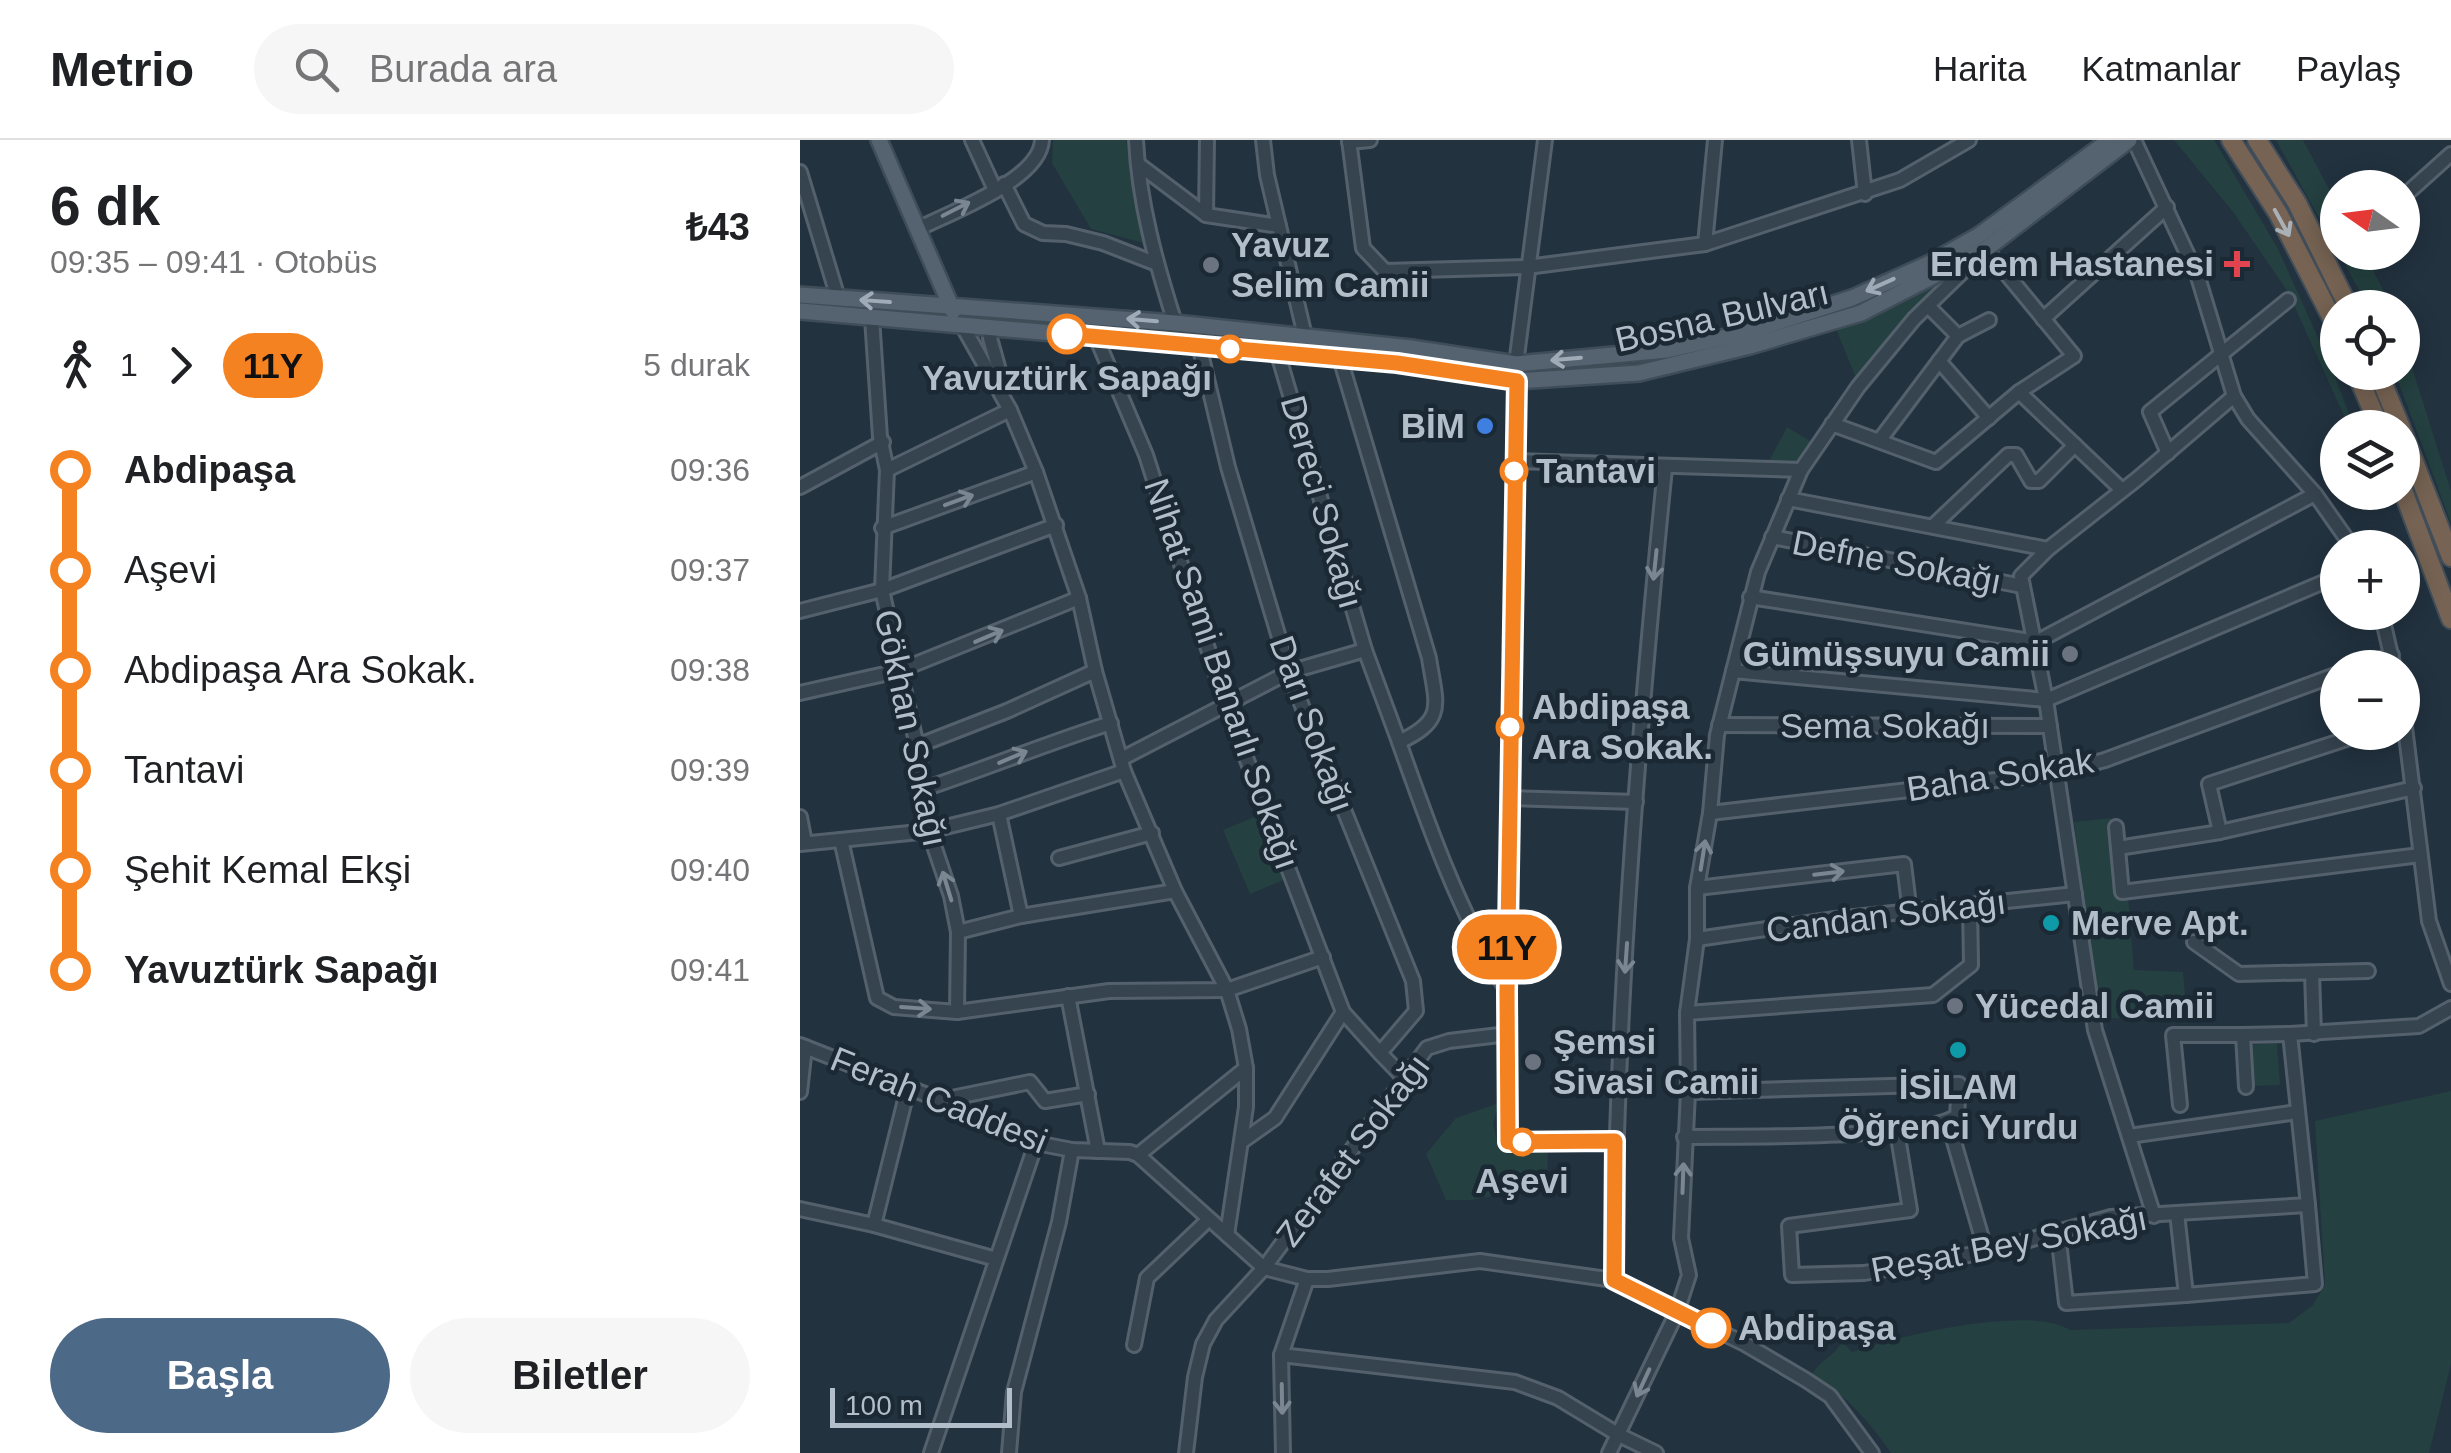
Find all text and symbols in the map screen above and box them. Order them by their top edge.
search box [254,24,954,114]
icon: search [289,42,344,97]
text: Metrio [50,43,194,96]
text: Burada ara [369,48,557,90]
text: Harita [1933,49,2026,88]
text: Katmanlar [2081,49,2241,88]
text: Paylaş [2296,49,2401,88]
north arrow [2320,170,2420,270]
map controls [2320,170,2420,750]
text: 6 dk [50,175,160,237]
one-way arrow [941,199,971,218]
text: ₺43 [686,206,750,248]
one-way arrow [2273,208,2293,237]
place label: Yavuz Selim Camii [1231,225,1429,304]
text: 09:35 – 09:41 · Otobüs [50,244,377,280]
place label: Erdem Hastanesi [1930,244,2214,283]
marker: Erdem Hastanesi [2224,251,2250,277]
marker: Yavuz Selim Camii [1200,254,1222,276]
street label: Bosna Bulvarı [1611,272,1832,359]
one-way arrow [1865,277,1896,295]
button: locate [2320,290,2420,390]
one-way arrow [859,292,891,311]
one-way arrow [1126,311,1158,330]
marker: Yavuztürk Sapağı [1048,315,1086,353]
unlabelled marker [1217,336,1243,362]
icon: walk [50,338,105,393]
icon: forward [153,338,208,393]
text: 11Y [243,346,303,385]
text: 1 [120,347,138,383]
text: 5 durak [643,347,750,383]
one-way arrow [1550,350,1582,369]
place label: Yavuztürk Sapağı [922,358,1212,397]
street label: Dereci Sokağı [1273,391,1372,613]
place label: BİM [1401,406,1465,445]
button: layers [2320,410,2420,510]
marker: BİM [1474,415,1496,437]
text: Abdipaşa [124,449,295,491]
place label: Tantavi [1536,451,1656,490]
text: 09:36 [670,452,750,488]
marker: Tantavi [1501,458,1527,484]
street label: Nihat Sami Banarlı Sokağı [1137,473,1308,874]
one-way arrow [943,490,974,508]
street label: Defne Sokağı [1789,522,2005,601]
button: + [2320,530,2420,630]
one-way arrow [1645,548,1664,580]
text: Aşevi [124,549,217,591]
text: 09:37 [670,552,750,588]
street label: Gökhan Sokağı [867,606,956,850]
one-way arrow [973,625,1004,643]
street label: Darı Sokağı [1263,630,1362,817]
place label: Gümüşsuyu Camii [1743,634,2050,673]
marker: Gümüşsuyu Camii [2059,643,2081,665]
text: Abdipaşa Ara Sokak. [124,649,477,691]
button: − [2320,650,2420,750]
text: 09:38 [670,652,750,688]
place label: Abdipaşa Ara Sokak. [1532,687,1713,766]
street label: Sema Sokağı [1780,706,1990,745]
marker: Abdipaşa Ara Sokak. [1497,714,1523,740]
street label: Baha Sokak [1904,740,2097,809]
one-way arrow [997,746,1028,764]
text: Tantavi [124,749,244,791]
text: 09:39 [670,752,750,788]
one-way arrow [1694,839,1713,871]
text: Şehit Kemal Ekşi [124,849,411,891]
text: 09:40 [670,852,750,888]
one-way arrow [1812,863,1844,882]
one-way arrow [937,870,955,902]
street label: Candan Sokağı [1764,881,2008,950]
place label: Merve Apt. [2071,903,2249,942]
marker: Merve Apt. [2040,912,2062,934]
line badge: 11Y [1450,914,1564,980]
text: 11Y [1477,928,1537,967]
one-way arrow [1616,942,1635,974]
text: Yavuztürk Sapağı [124,949,439,991]
text: 09:41 [670,952,750,988]
place label: Yücedal Camii [1975,986,2214,1025]
marker: Yücedal Camii [1944,995,1966,1017]
one-way arrow [899,999,932,1018]
place label: Şemsi Sivasi Camii [1553,1022,1759,1101]
street label: Ferah Caddesi [825,1038,1053,1161]
marker: İSİLAM Öğrenci Yurdu [1947,1039,1969,1061]
street label: Zerafet Sokağı [1268,1046,1437,1253]
marker: Şemsi Sivasi Camii [1522,1051,1544,1073]
place label: İSİLAM Öğrenci Yurdu [1838,1067,2078,1146]
marker: Aşevi [1509,1129,1535,1155]
place label: Aşevi [1475,1161,1569,1200]
one-way arrow [1673,1163,1692,1195]
street label: Reşat Bey Sokağı [1868,1198,2150,1289]
place label: Abdipaşa [1738,1308,1896,1347]
marker: Abdipaşa [1692,1309,1730,1347]
button: Başla [50,1318,390,1433]
button: Biletler [410,1318,750,1433]
one-way arrow [1633,1367,1652,1397]
one-way arrow [1273,1382,1292,1414]
scale bar [830,1383,1012,1428]
text: 100 m [845,1390,923,1421]

